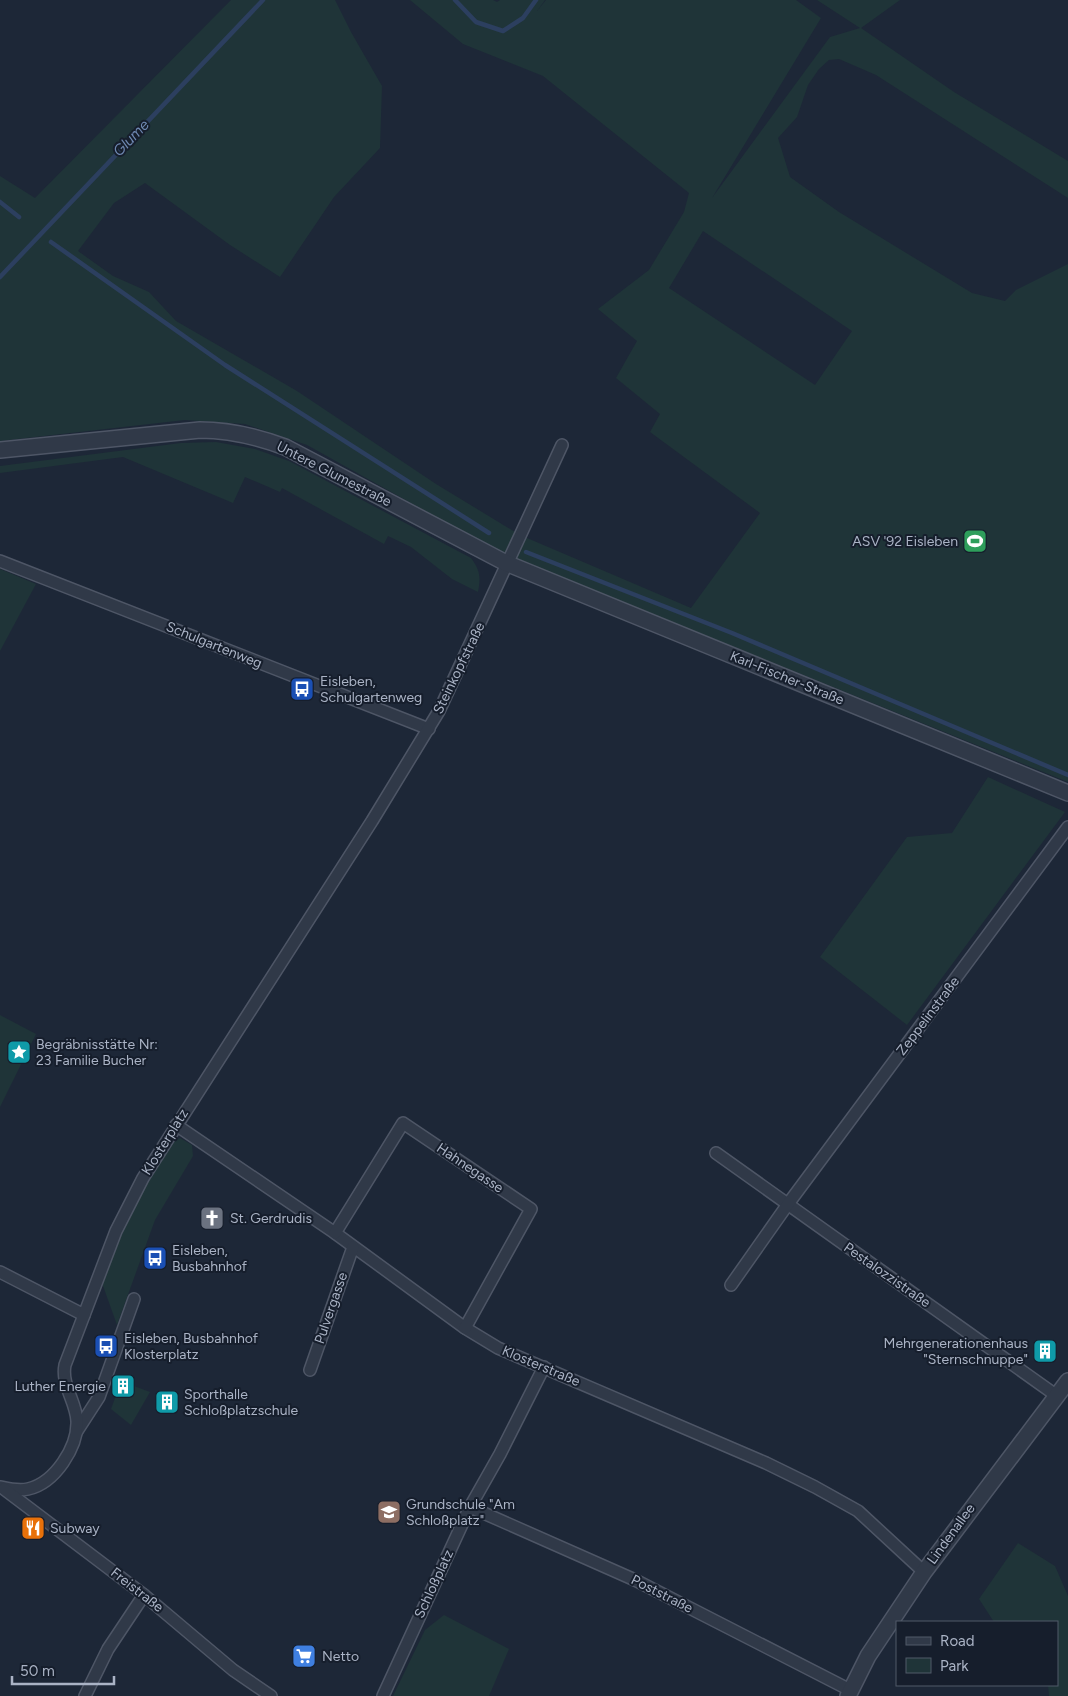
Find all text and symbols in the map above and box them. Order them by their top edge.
water label: Glume [109,116,153,160]
street label: Untere Glumestraße [274,438,395,511]
sports icon: ASV '92 Eisleben [962,528,988,554]
place label: ASV '92 Eisleben [852,533,958,550]
street label: Schulgartenweg [163,618,265,672]
street label: Steinkopfstraße [429,619,489,717]
street label: Karl-Fischer-Straße [727,647,847,709]
place label: Eisleben, Schulgartenweg [320,673,422,706]
bus stop icon: Eisleben, Schulgartenweg [289,676,315,702]
street label: Zeppelinstraße [893,973,963,1059]
place label: Begräbnisstätte Nr: 23 Familie Bucher [36,1036,158,1069]
place icon: Begräbnisstätte Nr: 23 Familie Bucher [6,1039,32,1065]
street label: Klosterplatz [138,1106,192,1178]
street label: Hahnegasse [433,1139,507,1197]
church icon: St. Gerdrudis [199,1205,225,1231]
place label: St. Gerdrudis [230,1210,312,1227]
street label: Pestalozzistraße [840,1239,934,1311]
place label: Eisleben, Busbahnhof [172,1242,248,1275]
bus stop icon: Eisleben, Busbahnhof [142,1245,168,1271]
street label: Pulvergasse [311,1270,351,1346]
place label: Eisleben, Busbahnhof Klosterplatz [124,1330,259,1363]
bus stop icon: Eisleben, Busbahnhof Klosterplatz [93,1333,119,1359]
place label: Mehrgenerationenhaus "Sternschnuppe" [884,1335,1028,1368]
building icon: Mehrgenerationenhaus "Sternschnuppe" [1032,1338,1058,1364]
street label: Klosterstraße [499,1342,583,1390]
building icon: Luther Energie [110,1373,136,1399]
place label: Luther Energie [14,1378,106,1395]
place label: Sporthalle Schloßplatzschule [184,1386,299,1419]
building icon: Sporthalle Schloßplatzschule [154,1389,180,1415]
place label: Grundschule "Am Schloßplatz" [406,1496,515,1529]
school or university icon: Grundschule "Am Schloßplatz" [376,1499,402,1525]
street label: Lindenallee [923,1500,979,1568]
restaurant icon: Subway [20,1515,46,1541]
place label: Subway [50,1520,100,1537]
street label: Schloßplatz [411,1547,457,1621]
street label: Freistraße [107,1564,167,1616]
street label: Poststraße [628,1571,696,1617]
legend [896,1621,1058,1686]
text: Road [940,1632,975,1650]
supermarket icon: Netto [291,1643,317,1669]
place label: Netto [322,1648,359,1665]
scale bar [12,1654,115,1686]
text: Park [940,1657,969,1675]
text: 50 m [20,1662,55,1680]

